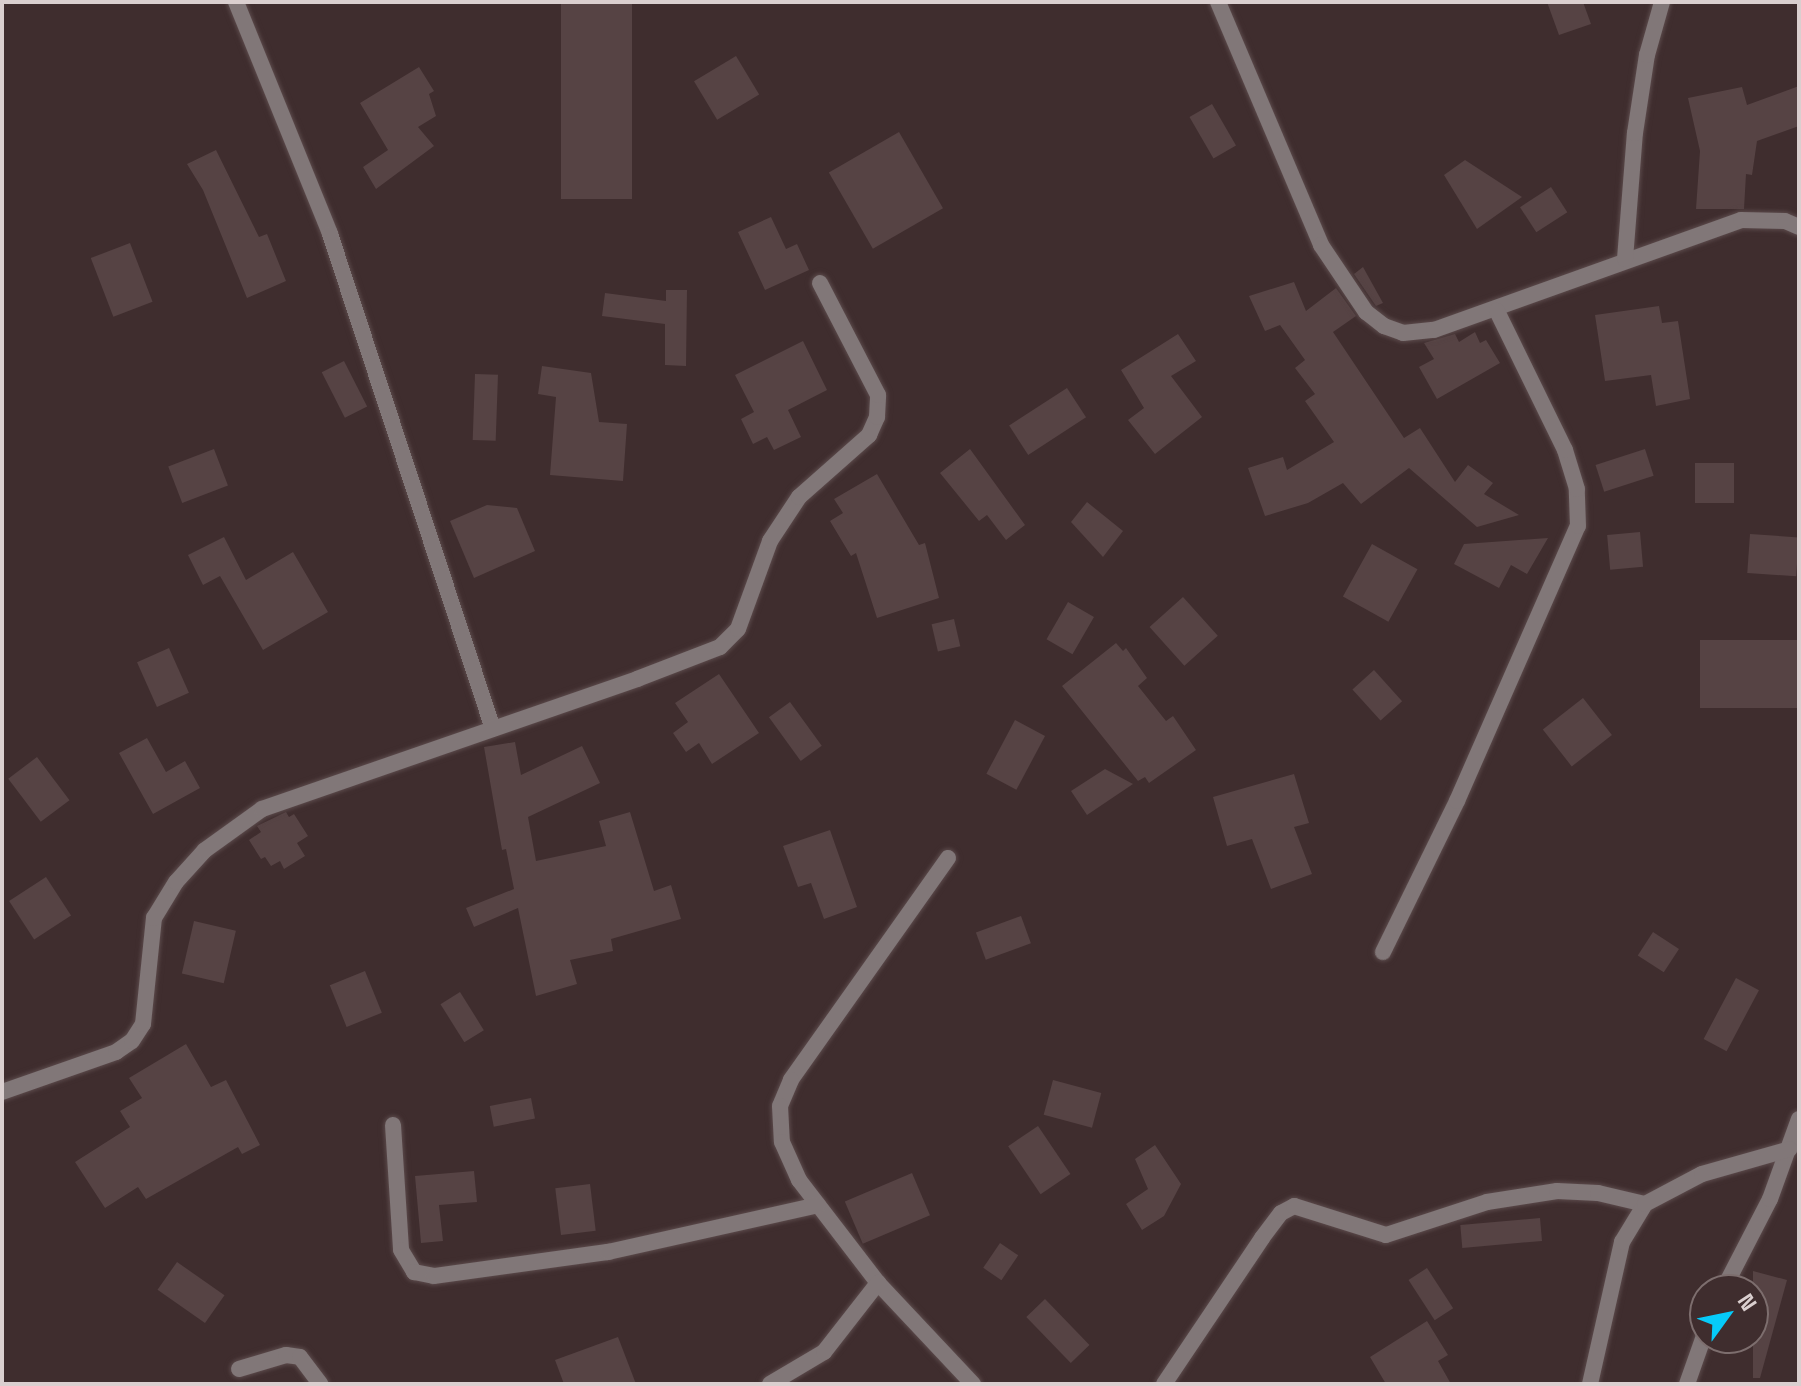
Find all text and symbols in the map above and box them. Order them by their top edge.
north arrow [1689,1274,1769,1354]
text: N [1732,1288,1763,1316]

